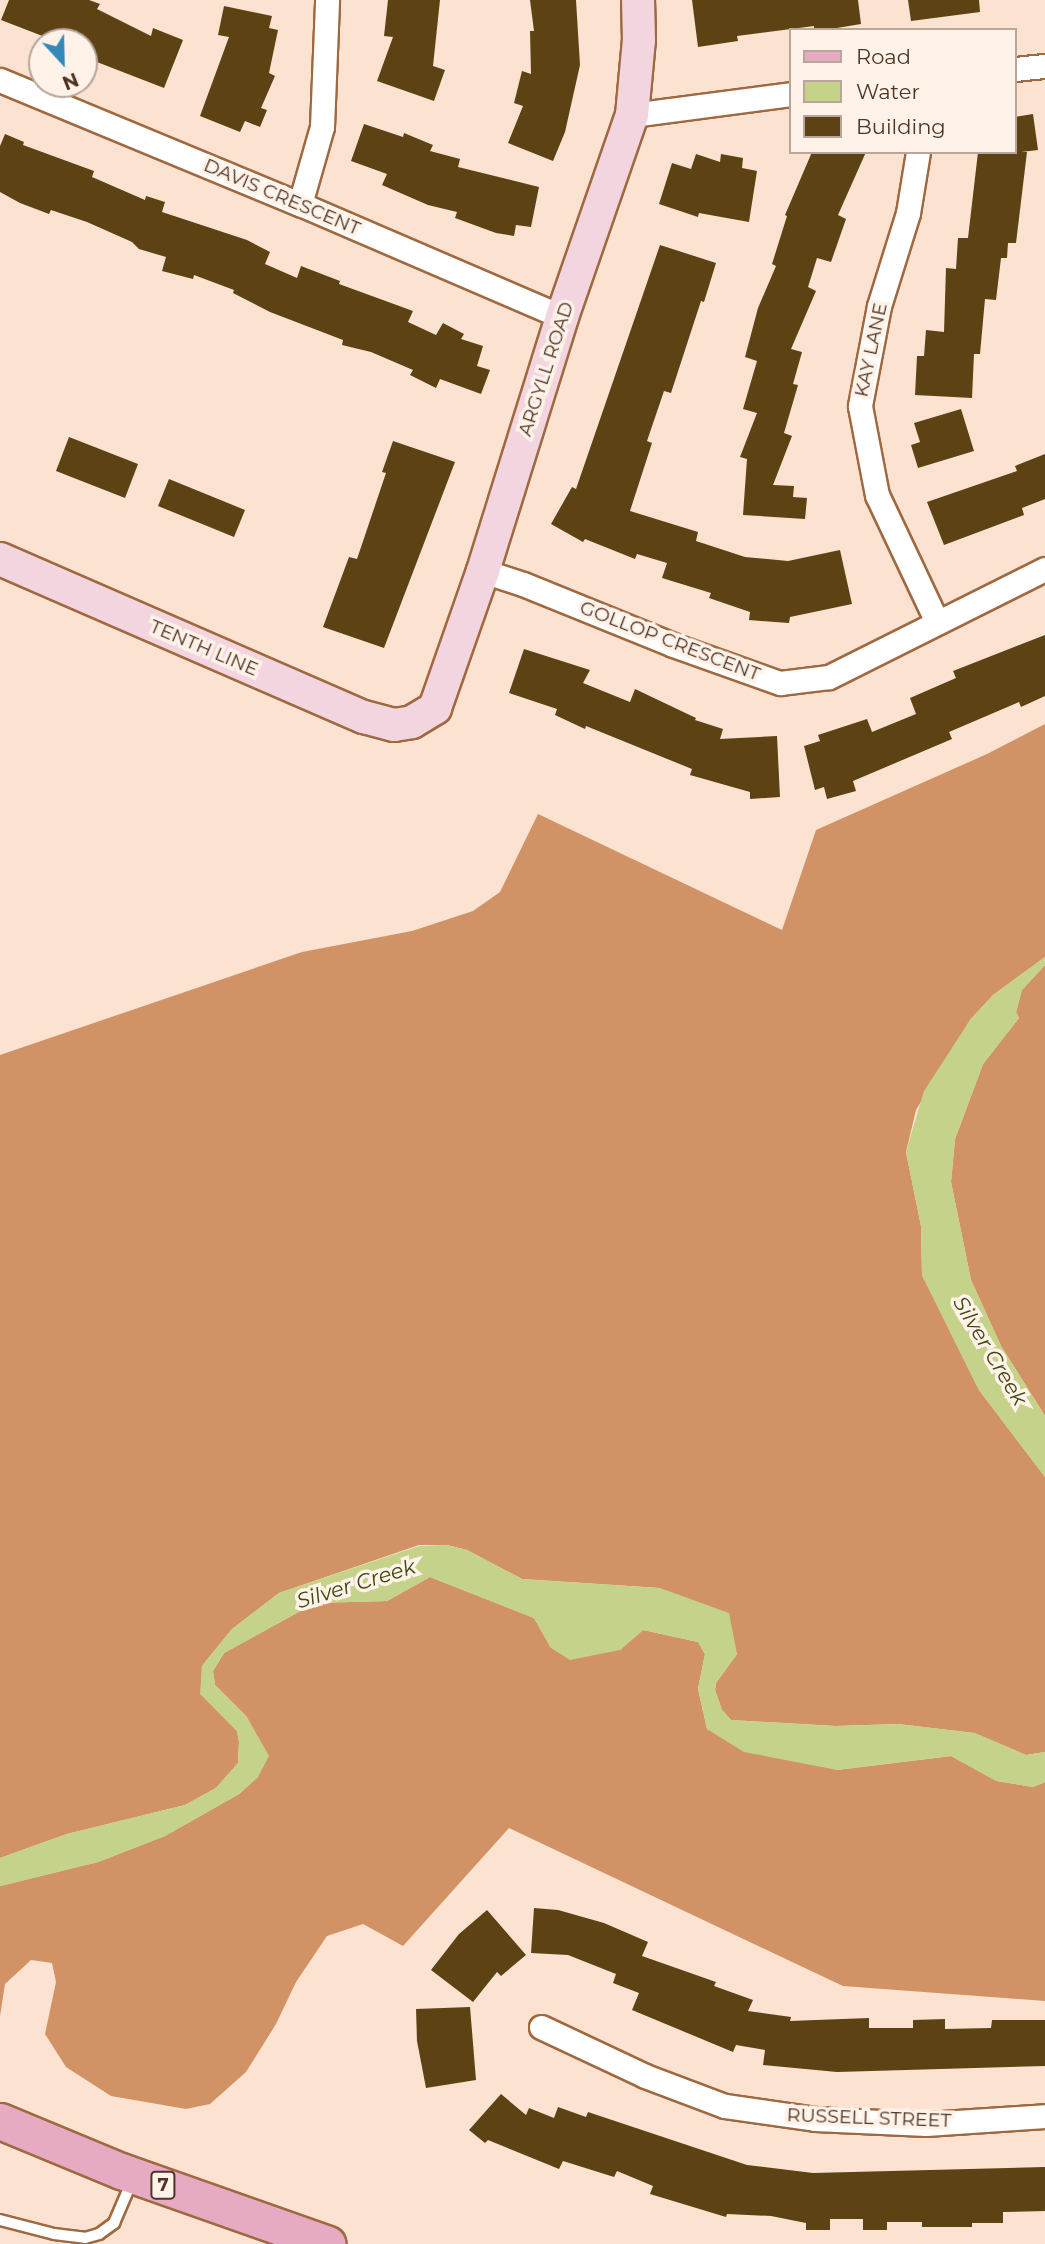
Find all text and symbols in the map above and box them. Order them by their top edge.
north arrow [28,28,98,98]
legend [790,28,1017,154]
text: Road [856,44,911,69]
text: N [59,68,82,95]
text: Water [856,79,920,104]
text: Building [856,114,946,139]
street label: DAVIS CRESCENT [200,154,364,240]
street label: ARGYLL ROAD [514,299,578,439]
street label: KAY LANE [850,301,892,399]
street label: GOLLOP CRESCENT [577,596,763,686]
street label: TENTH LINE [146,615,262,681]
water label: Silver Creek [948,1292,1032,1410]
water label: Silver Creek [294,1554,418,1614]
street label: RUSSELL STREET [786,2104,952,2132]
road number: 7 [149,2171,177,2200]

